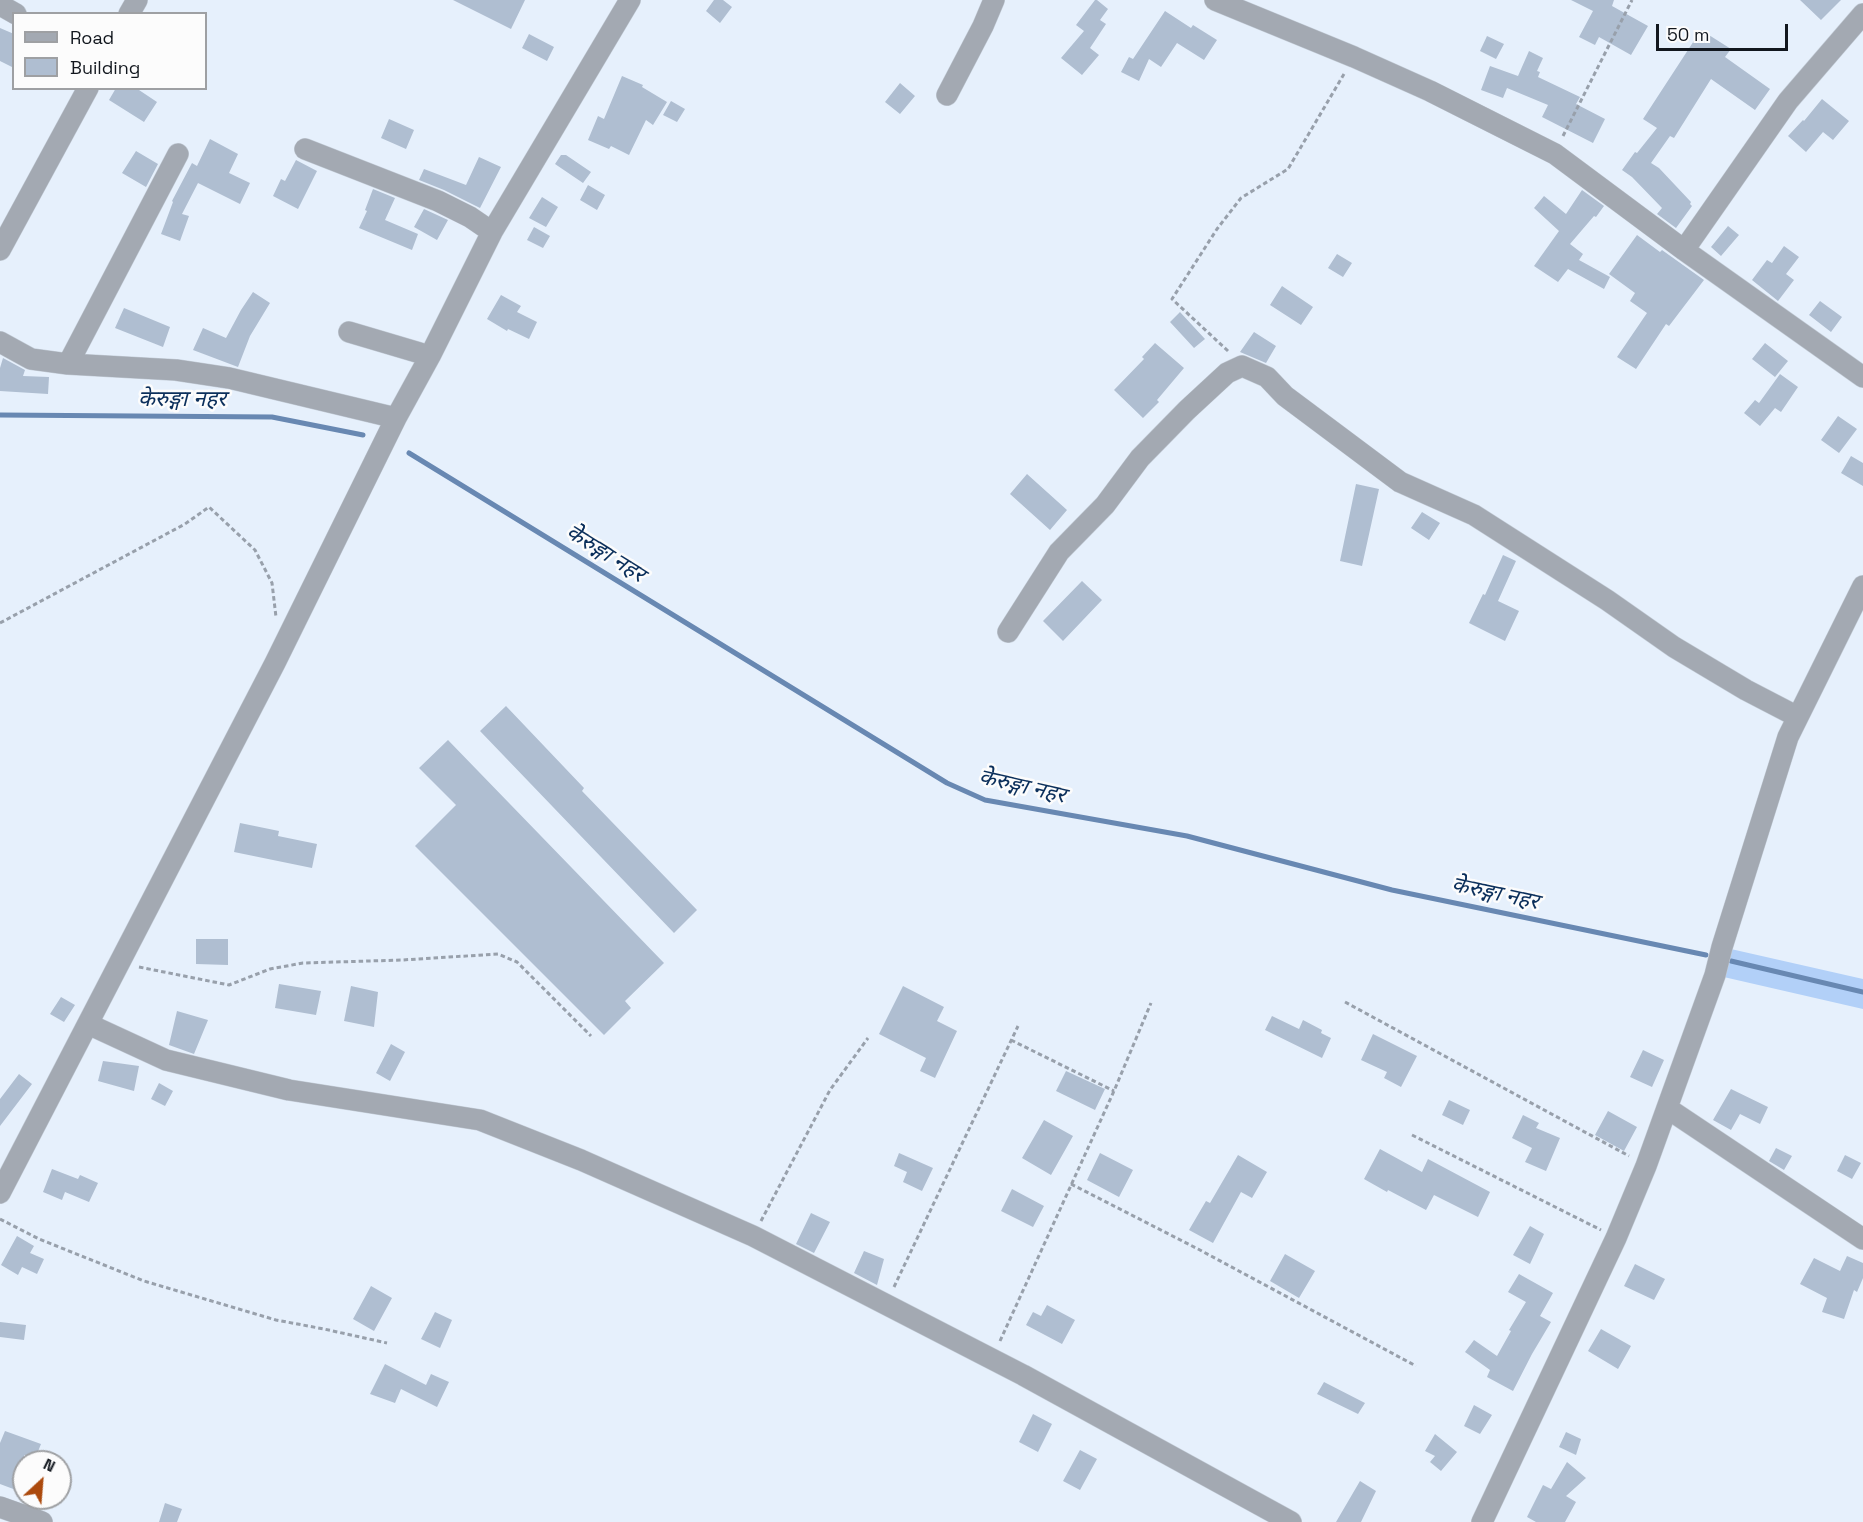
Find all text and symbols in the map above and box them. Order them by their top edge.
legend [12,12,207,90]
scale bar [1659,12,1791,50]
text: 50 m [1667,23,1709,46]
text: Road [70,26,114,49]
text: Building [70,56,140,79]
water label: केरुङ्गा नहर [138,387,226,413]
water label: केेरुङ्गा नहर [561,519,649,589]
water label: केेरुङ्गा नहर [976,764,1068,810]
water label: केेरुङ्गा नहर [1449,872,1541,916]
north arrow [12,1450,72,1510]
text: N [40,1453,59,1477]

